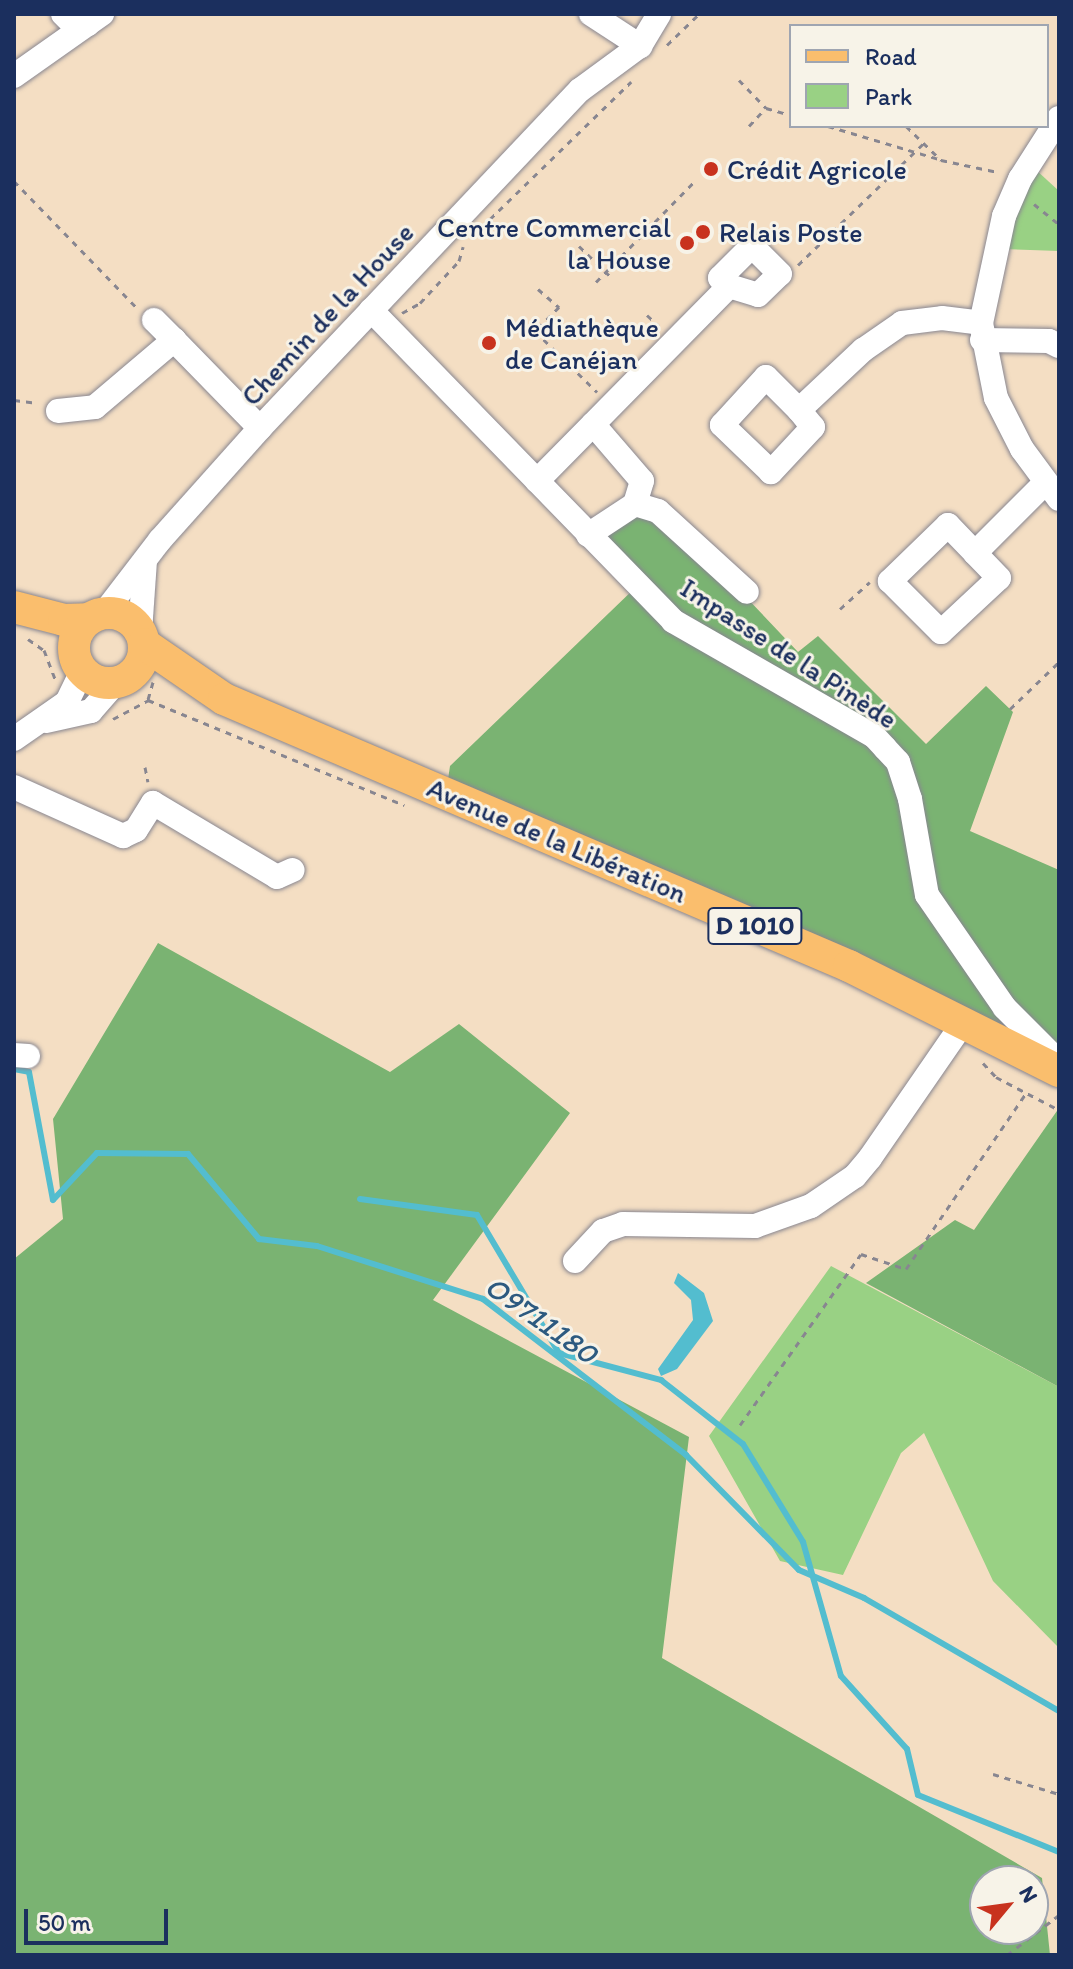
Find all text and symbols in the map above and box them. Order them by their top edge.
legend [789,24,1049,128]
text: Road [865,42,917,71]
text: Park [865,82,912,111]
place label: Crédit Agricole [727,152,907,186]
marker: Crédit Agricole [702,160,720,178]
place label: Centre Commercial la House [437,210,671,276]
place label: Relais Poste [719,215,862,249]
street label: Chemin de la House [234,216,420,412]
marker: Relais Poste [694,223,712,241]
marker: Centre Commercial la House [678,234,696,252]
place label: Médiathèque de Canéjan [505,310,659,376]
marker: Médiathèque de Canéjan [480,334,498,352]
street label: Impasse de la Pinède [674,570,904,736]
street label: Avenue de la Libération [422,770,692,910]
road number: D 1010 [707,904,803,948]
water label: O9711180 [478,1268,604,1372]
north arrow [969,1865,1049,1945]
text: N [1013,1881,1044,1907]
scale bar [28,1893,172,1943]
text: 50 m [38,1908,91,1937]

